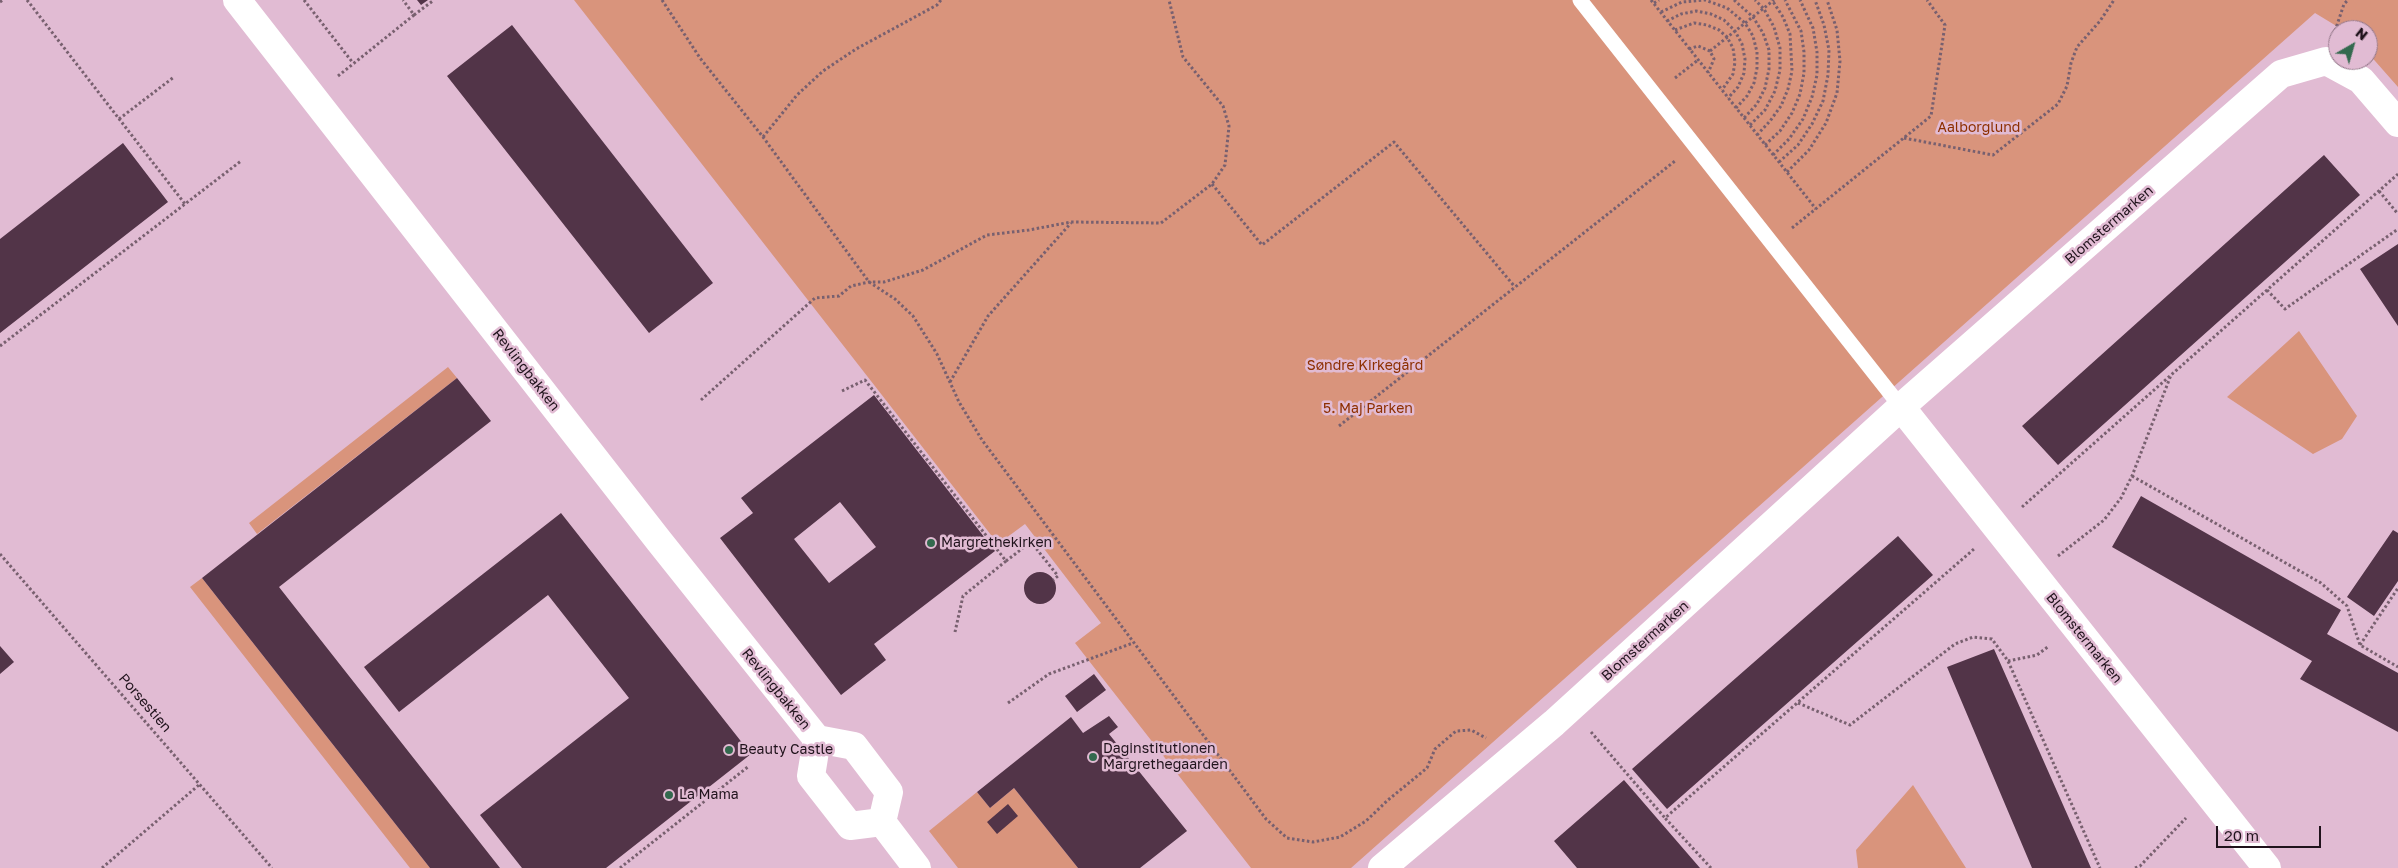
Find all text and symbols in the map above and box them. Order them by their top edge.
north arrow [2328,20,2378,70]
text: N [2352,24,2371,44]
park label: Aalborglund [1938,120,2020,136]
street label: Blomstermarken [2062,182,2156,268]
street label: Revlingbakken [489,326,563,414]
park label: Søndre Kirkegård [1307,358,1423,374]
park label: 5. Maj Parken [1323,401,1413,417]
place label: Margrethekirken [941,535,1052,551]
marker: Margrethekirken [925,537,937,549]
street label: Blomstermarken [2042,589,2126,687]
street label: Blomstermarken [1598,598,1692,684]
street label: Revlingbakken [738,645,814,733]
street label: Porsestien [115,670,175,736]
place label: Daginstitutionen Margrethegaarden [1103,741,1228,774]
place label: Beauty Castle [739,742,833,758]
marker: Beauty Castle [723,744,735,756]
marker: Daginstitutionen Margrethegaarden [1087,751,1099,763]
place label: La Mama [679,787,739,803]
marker: La Mama [663,789,675,801]
scale bar [2218,816,2323,848]
text: 20 m [2224,826,2259,844]

